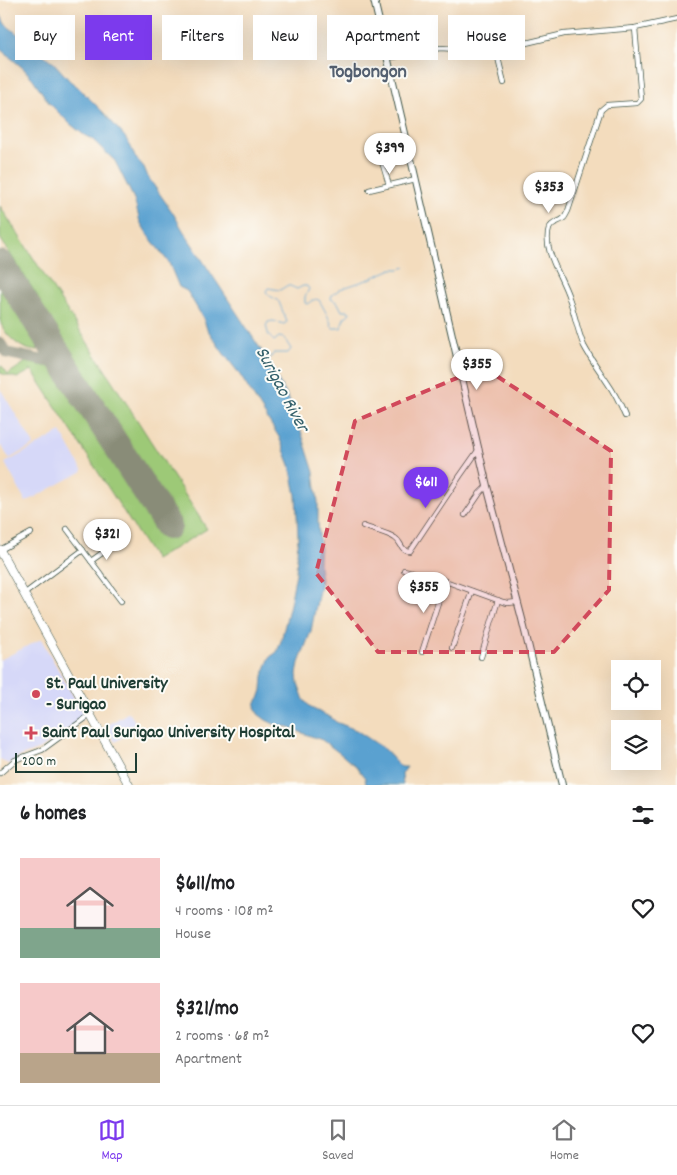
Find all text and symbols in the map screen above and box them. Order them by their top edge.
chip: Buy [15,15,75,60]
chip: Rent [85,15,152,60]
chip: Filters [162,15,243,60]
chip: New [253,15,317,60]
chip: Apartment [327,15,438,60]
chip: House [448,15,525,60]
district label: Togbongon [329,59,407,87]
pin: $399 [360,132,420,175]
text: $399 [375,137,405,160]
pin: $353 [519,172,579,214]
text: $353 [534,176,564,199]
water label: Surigao River [247,343,316,439]
pin: $355 [447,348,507,391]
text: $355 [462,353,492,376]
pin: $611 [396,466,456,509]
text: $611 [415,471,437,494]
pin: $321 [77,518,137,561]
text: $321 [94,523,120,546]
pin: $355 [394,572,454,614]
text: $355 [409,576,439,599]
map controls [611,660,661,770]
button: locate [611,660,661,710]
place label: St. Paul University - Surigao [46,672,168,718]
marker: St. Paul University - Surigao [30,688,42,700]
button: layers [611,720,661,770]
place label: Saint Paul Surigao University Hospital [42,721,295,746]
marker: Saint Paul Surigao University Hospital [24,726,38,740]
scale bar [15,750,138,773]
text: 200 m [22,752,56,772]
text: 6 homes [20,800,87,830]
icon: filters [629,801,657,829]
text: $611/mo [175,870,235,900]
icon: home [60,878,120,938]
icon: heart [629,894,657,922]
text: 4 rooms · 108 m² [175,900,273,923]
text: House [175,923,211,946]
text: $321/mo [175,995,239,1025]
icon: home [60,1003,120,1063]
icon: heart [629,1019,657,1047]
text: 2 rooms · 68 m² [175,1025,269,1048]
text: Apartment [175,1048,242,1071]
tab: Map [98,1116,126,1166]
tab: Saved [322,1116,354,1166]
tab: Home [550,1116,579,1166]

